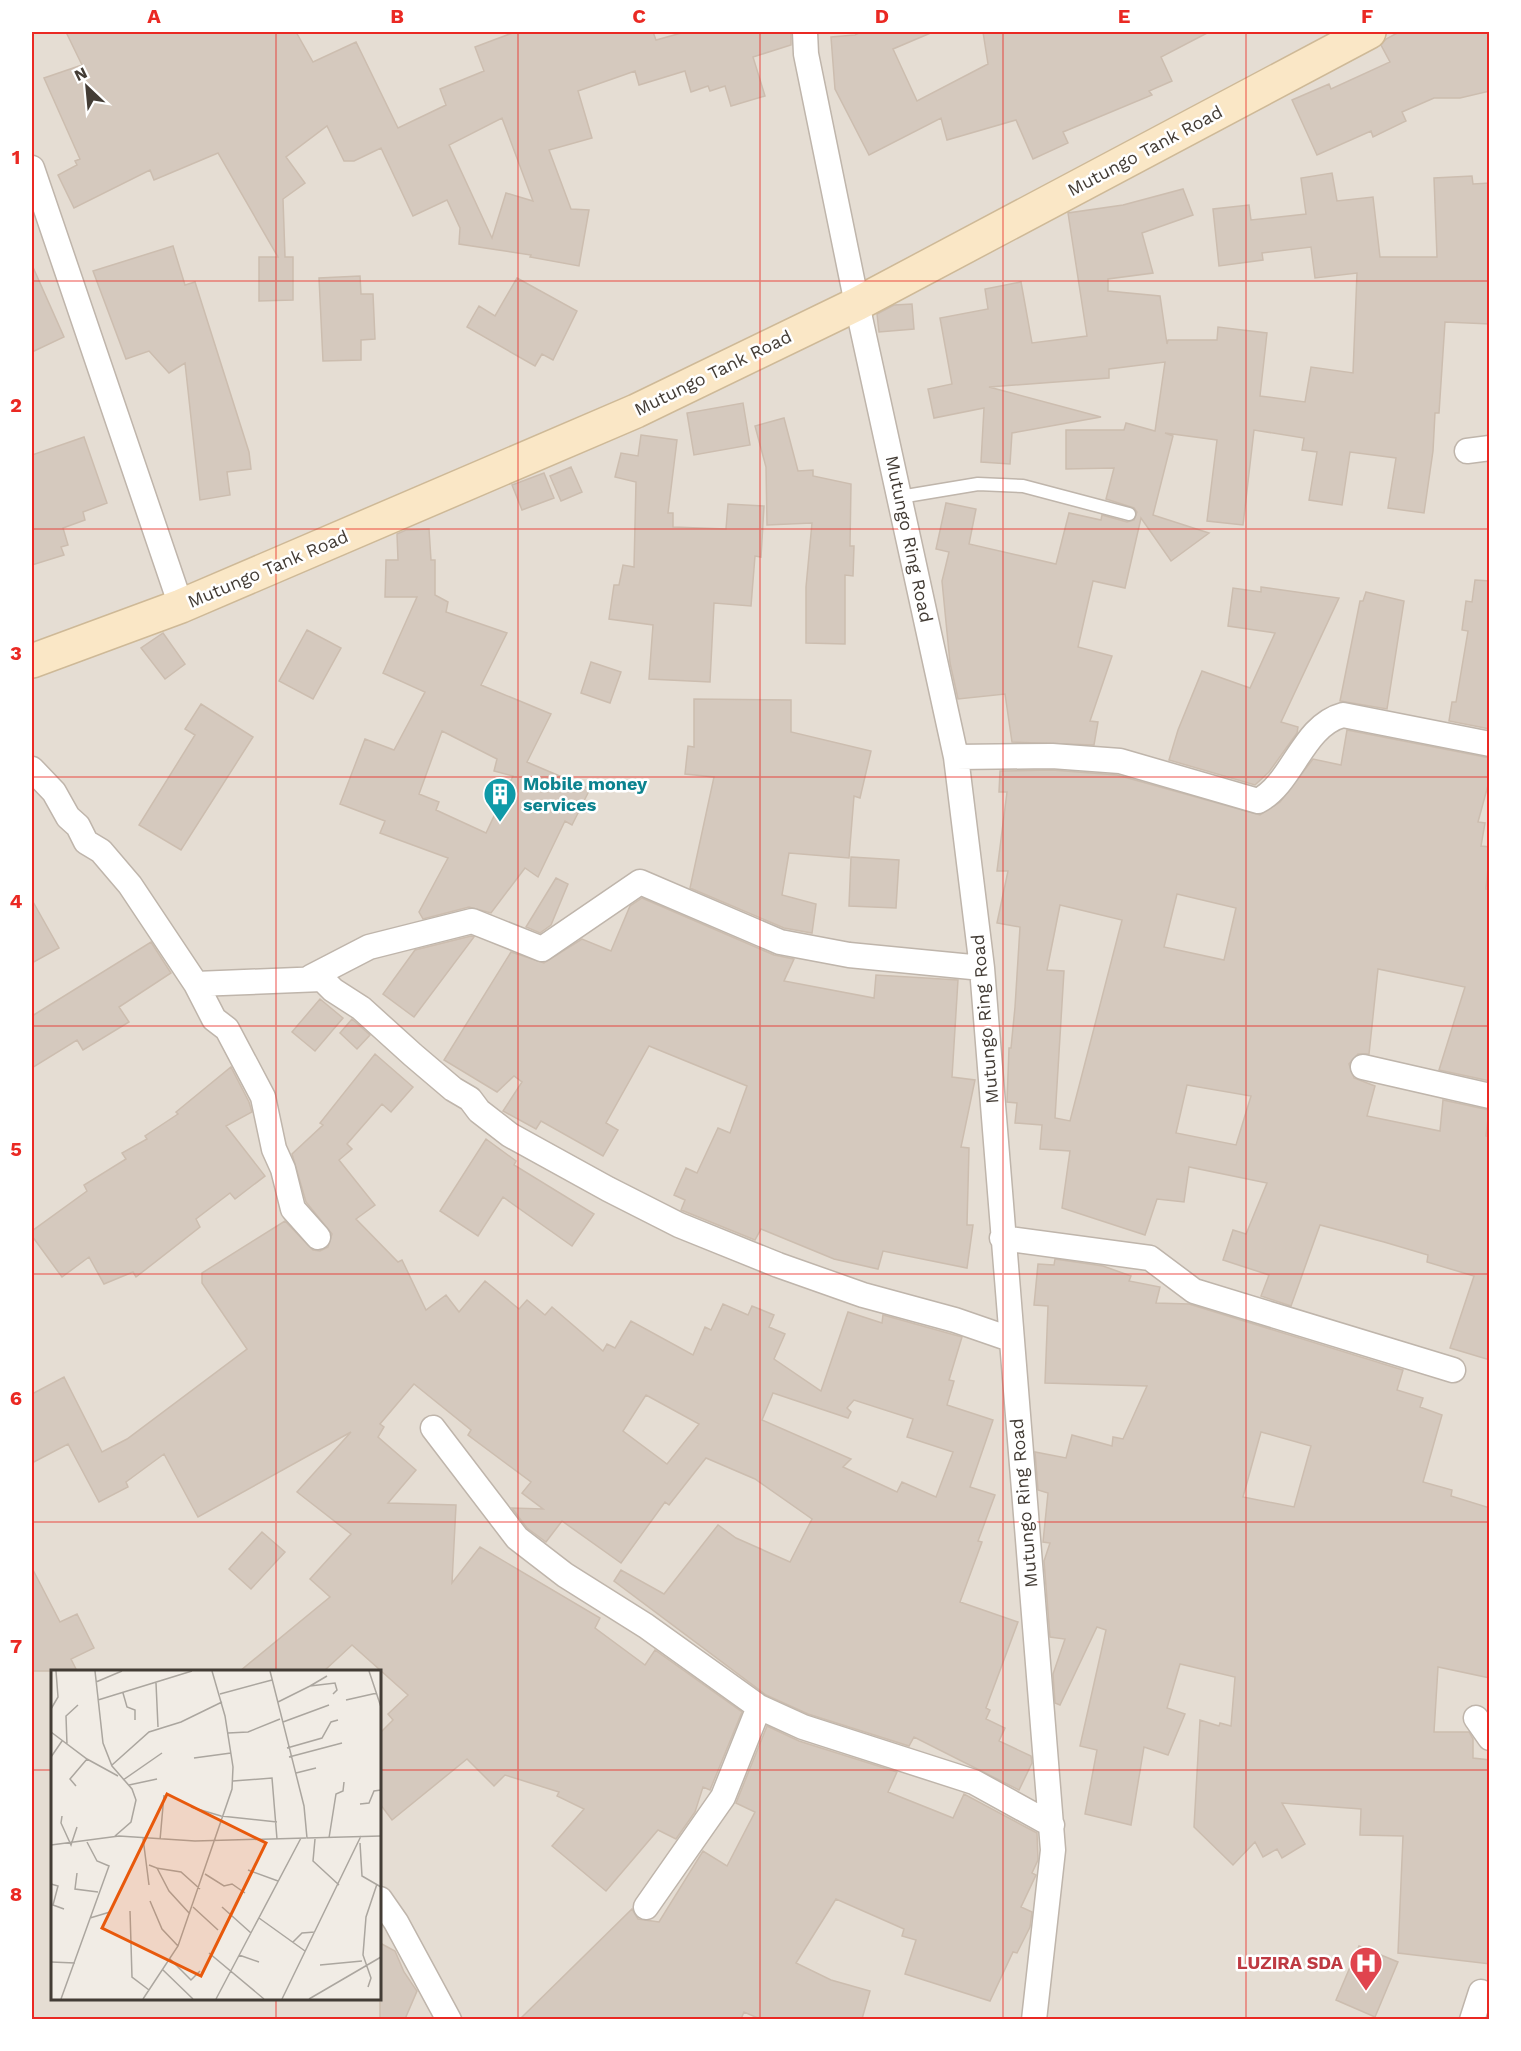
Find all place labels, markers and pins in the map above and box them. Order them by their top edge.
place label: Mobile money services [523,773,648,815]
building icon: Mobile money services [482,776,518,823]
hospital icon: LUZIRA SDA [1348,1945,1384,1992]
place label: LUZIRA SDA [1237,1952,1344,1973]

